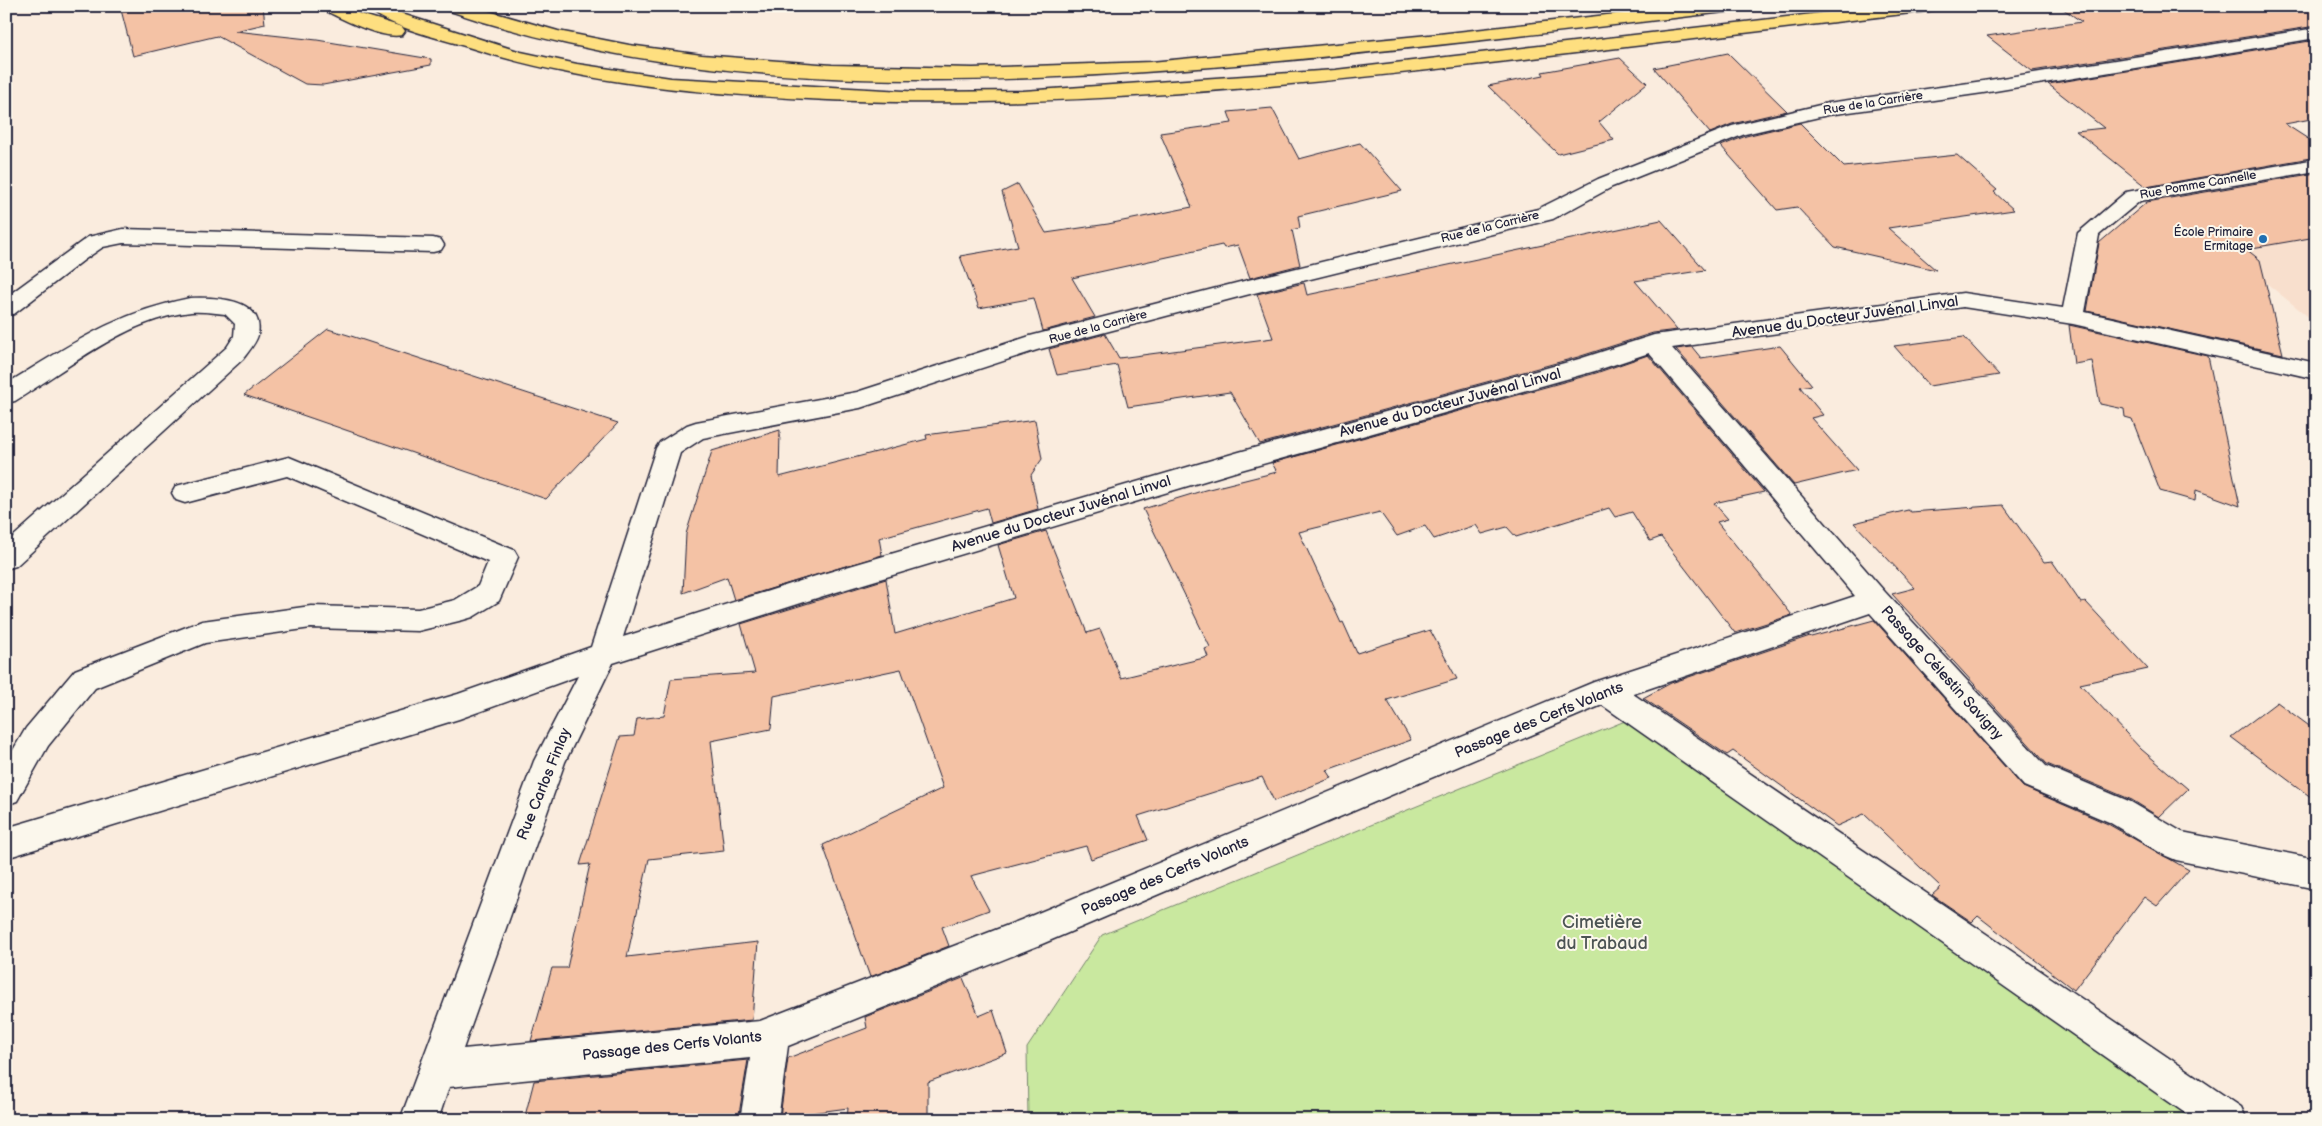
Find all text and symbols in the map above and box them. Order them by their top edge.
street label: Rue de la Carrière [1822,88,1924,118]
street label: Rue Pomme Cannelle [2139,167,2257,203]
street label: Rue de la Carrière [1439,208,1541,246]
place label: École Primaire Ermitage [2174,224,2253,254]
marker: École Primaire Ermitage [2257,233,2269,245]
street label: Avenue du Docteur Juvénal Linval [1730,292,1960,342]
street label: Rue de la Carrière [1047,307,1149,347]
street label: Avenue du Docteur Juvénal Linval [1337,364,1563,442]
street label: Avenue du Docteur Juvénal Linval [949,471,1173,557]
street label: Passage Célestin Savigny [1877,602,2007,744]
street label: Passage des Cerfs Volants [1452,677,1627,763]
street label: Rue Carlos Finlay [513,725,575,843]
street label: Passage des Cerfs Volants [1078,832,1252,920]
park label: Cimetière du Trabaud [1556,912,1648,954]
street label: Passage des Cerfs Volants [581,1027,763,1065]

